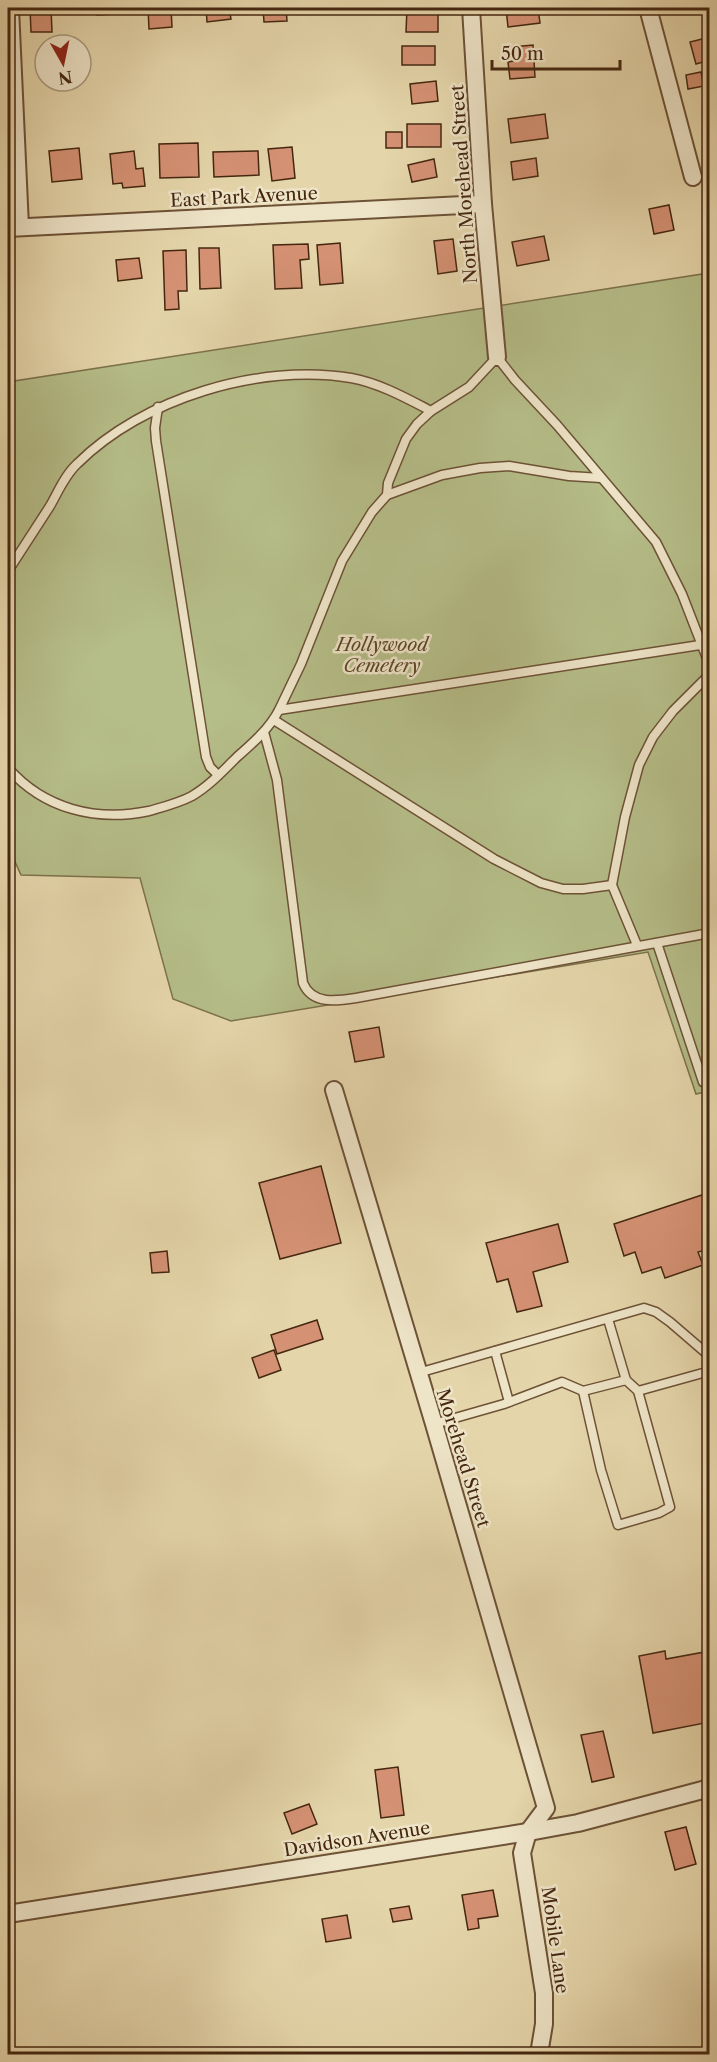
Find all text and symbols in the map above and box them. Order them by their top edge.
north arrow [33,33,93,93]
scale bar [492,33,620,71]
text: 50 m [501,43,544,65]
text: N [57,67,74,89]
street label: North Morehead Street [446,83,482,284]
street label: East Park Avenue [170,182,318,212]
park label: Hollywood Cemetery [334,634,430,677]
street label: Morehead Street [431,1386,495,1531]
street label: Davidson Avenue [282,1817,432,1861]
street label: Mobile Lane [537,1885,573,1995]

